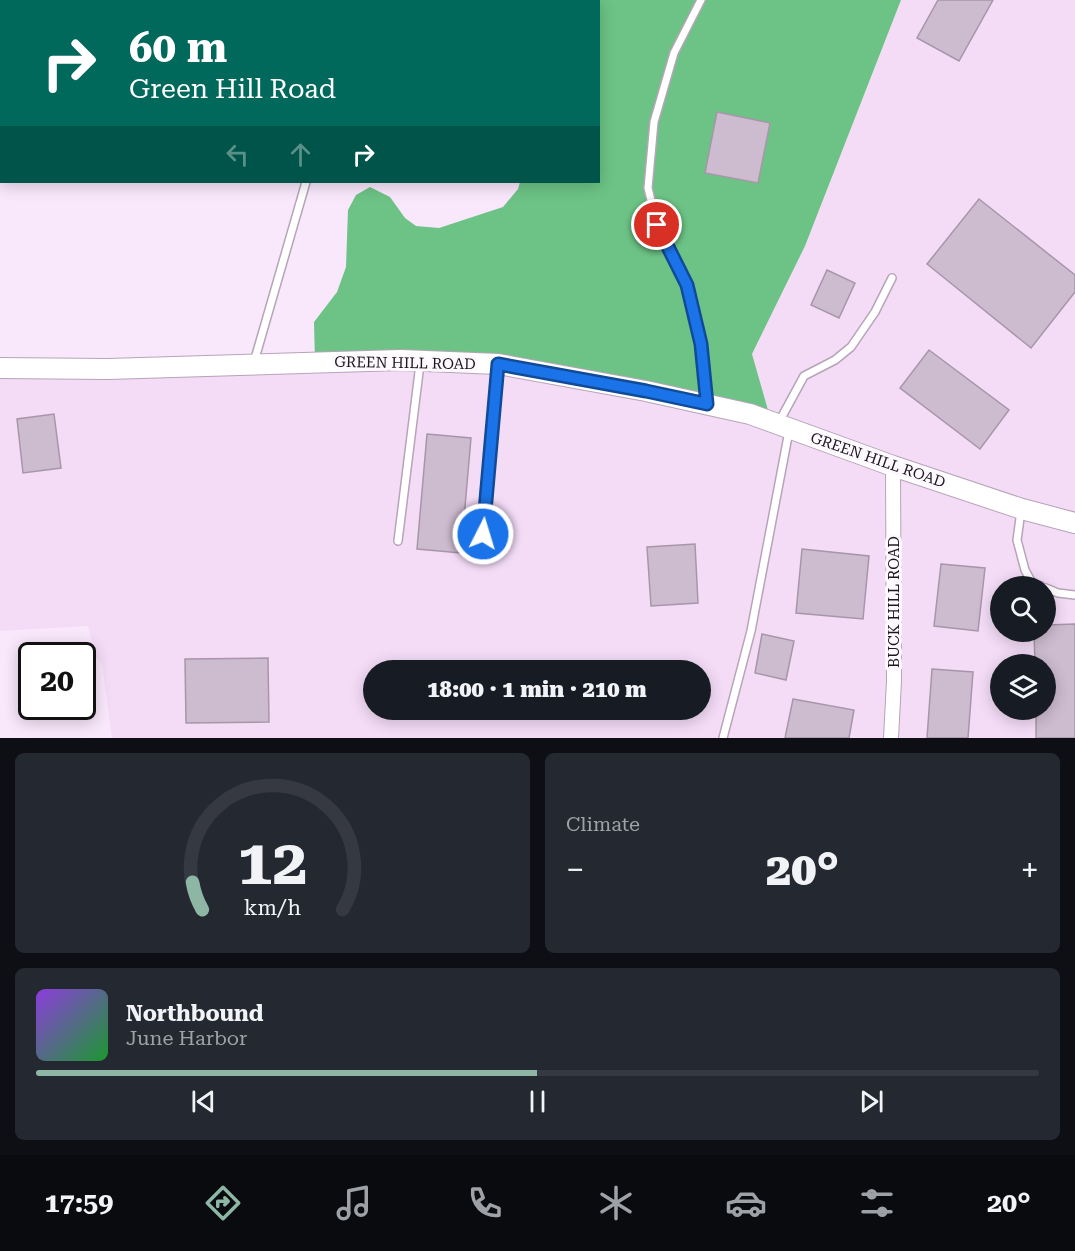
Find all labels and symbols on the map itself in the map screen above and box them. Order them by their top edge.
pin [631,199,682,250]
street label: GREEN HILL ROAD [334,353,476,373]
street label: GREEN HILL ROAD [808,428,948,492]
position arrow [451,502,515,566]
street label: BUCK HILL ROAD [885,536,903,668]
speed limit sign: 20 [18,642,96,720]

